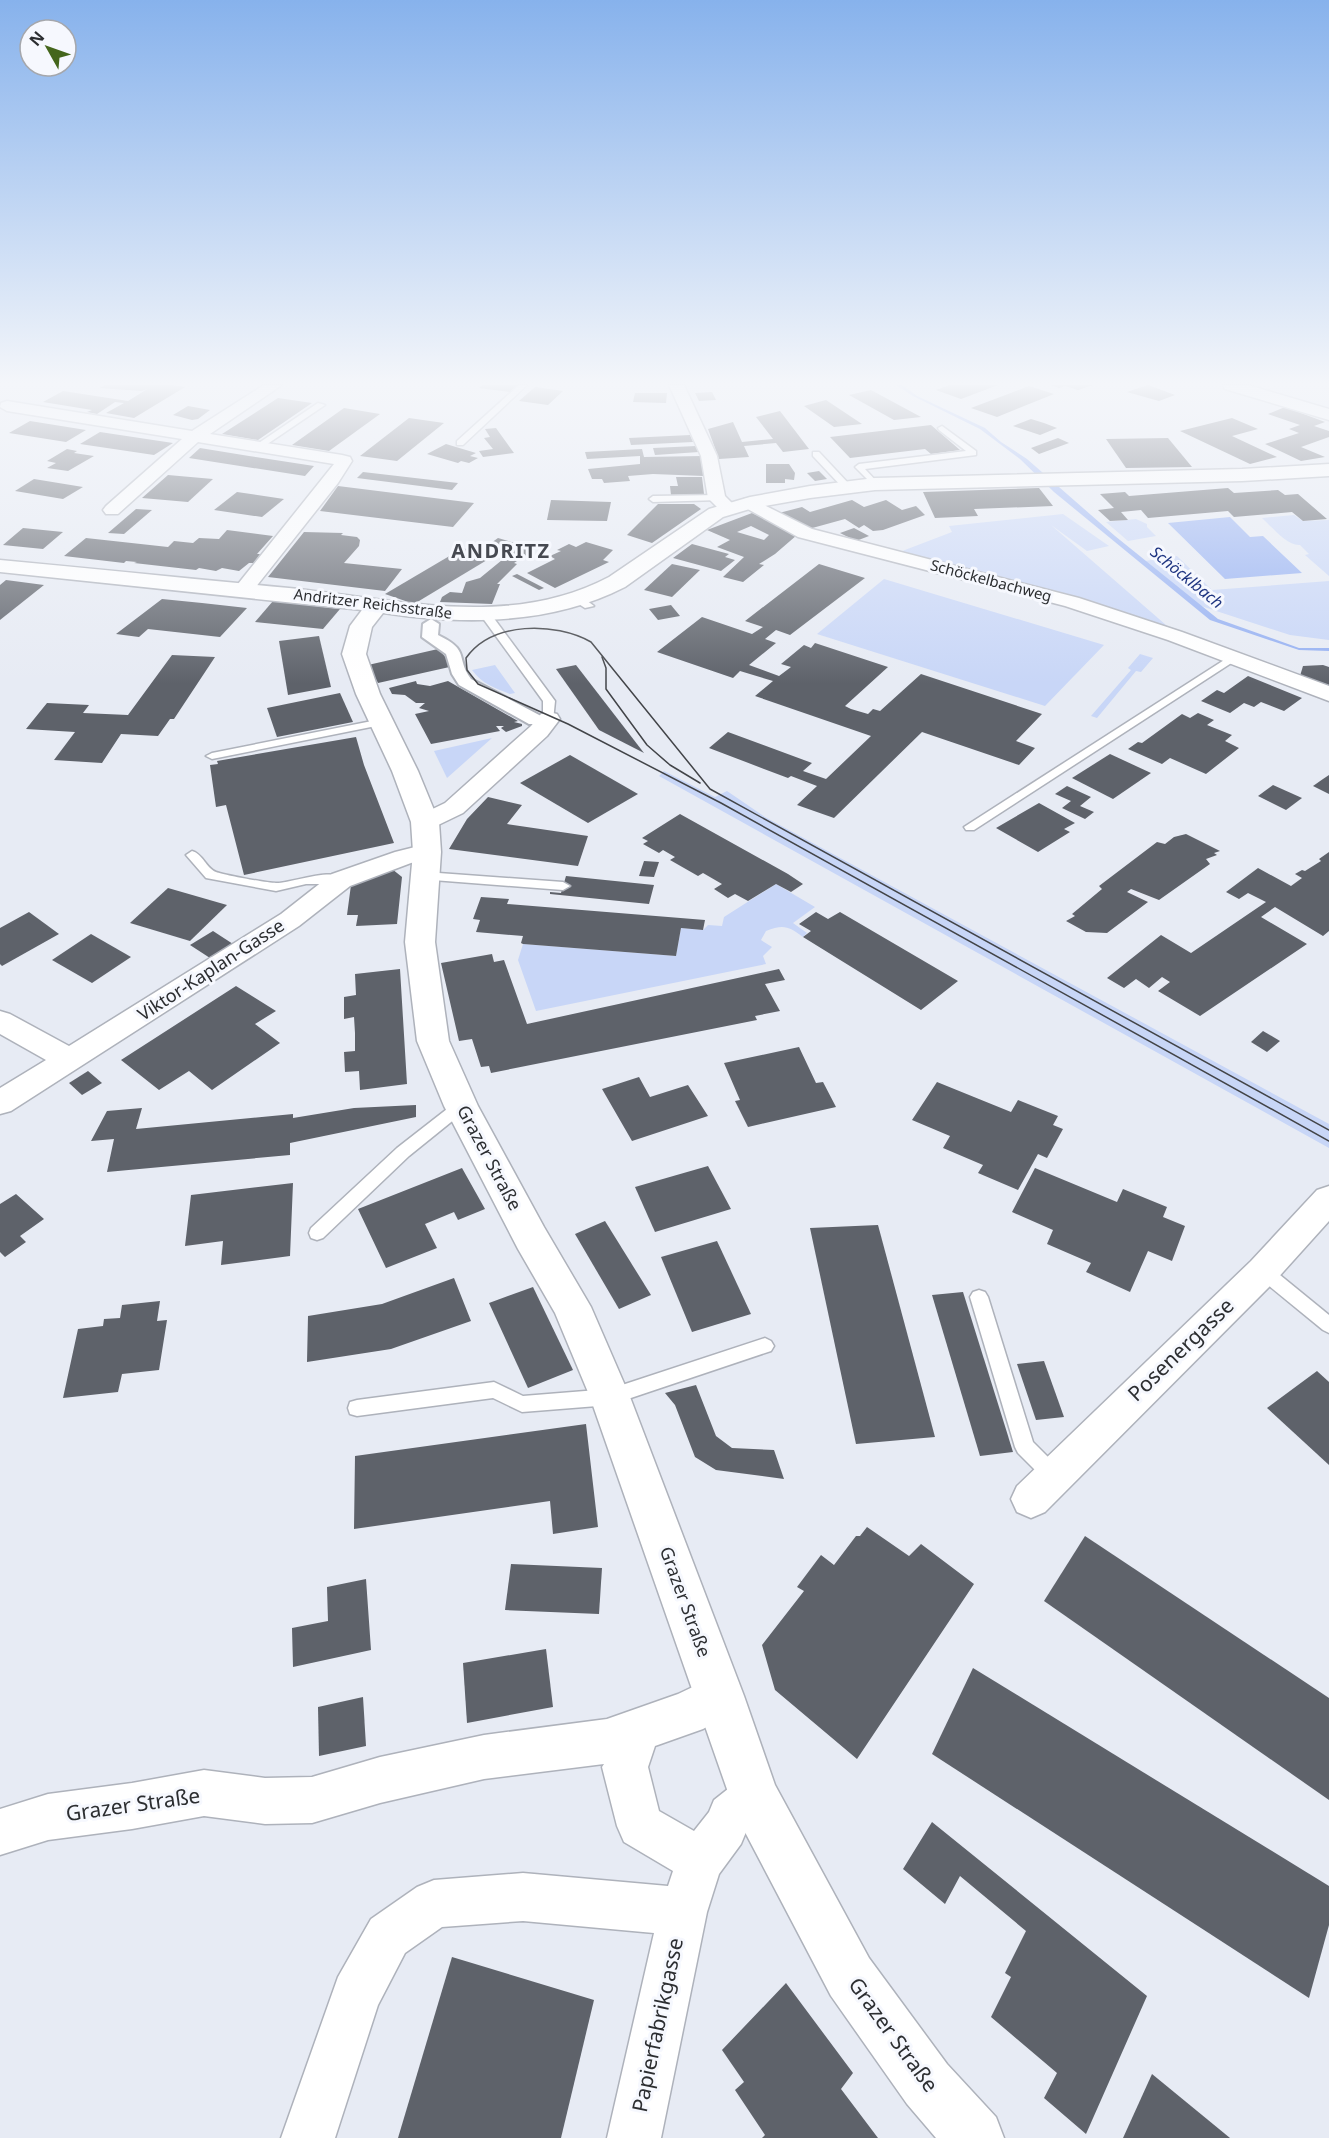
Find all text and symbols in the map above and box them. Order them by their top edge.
north arrow [18,18,78,78]
text: N [24,26,49,50]
district label: ANDRITZ [451,537,551,564]
water label: Schöcklbach [1146,541,1228,613]
street label: Schöckelbachweg [928,554,1054,606]
street label: Andritzer Reichsstraße [293,583,453,623]
street label: Viktor-Kaplan-Gasse [133,913,288,1026]
street label: Grazer Straße [452,1101,528,1214]
street label: Posenergasse [1121,1292,1239,1407]
street label: Grazer Straße [655,1543,717,1660]
street label: Grazer Straße [64,1781,202,1827]
street label: Papierfabrikgasse [625,1935,689,2114]
street label: Grazer Straße [843,1971,945,2097]

